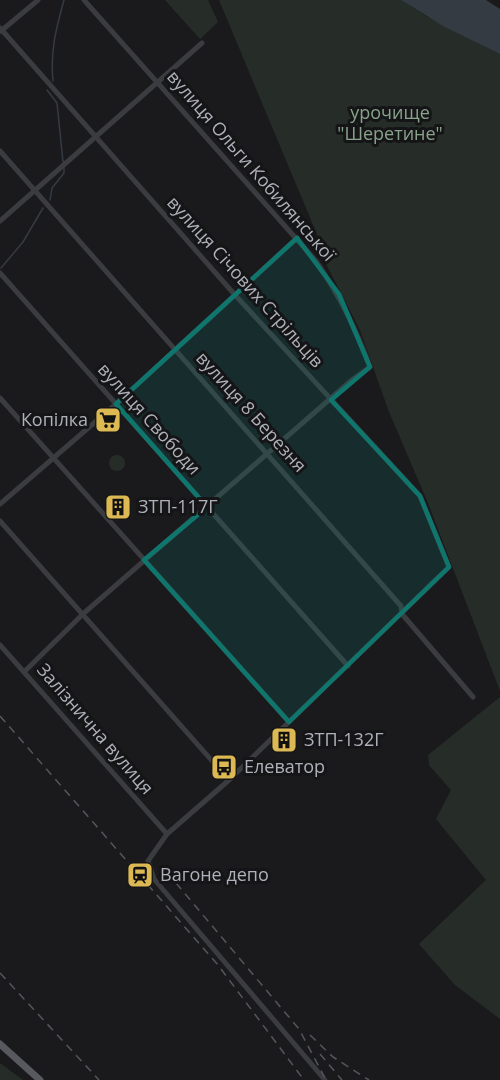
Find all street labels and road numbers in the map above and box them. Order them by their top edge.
street label: вулиця Ольги Кобилянської [162,65,342,266]
street label: вулиця Січових Стрільців [162,190,329,372]
street label: вулиця 8 Березня [191,346,312,477]
street label: вулиця Свободи [93,357,206,479]
street label: Залізнична вулиця [32,658,159,799]

